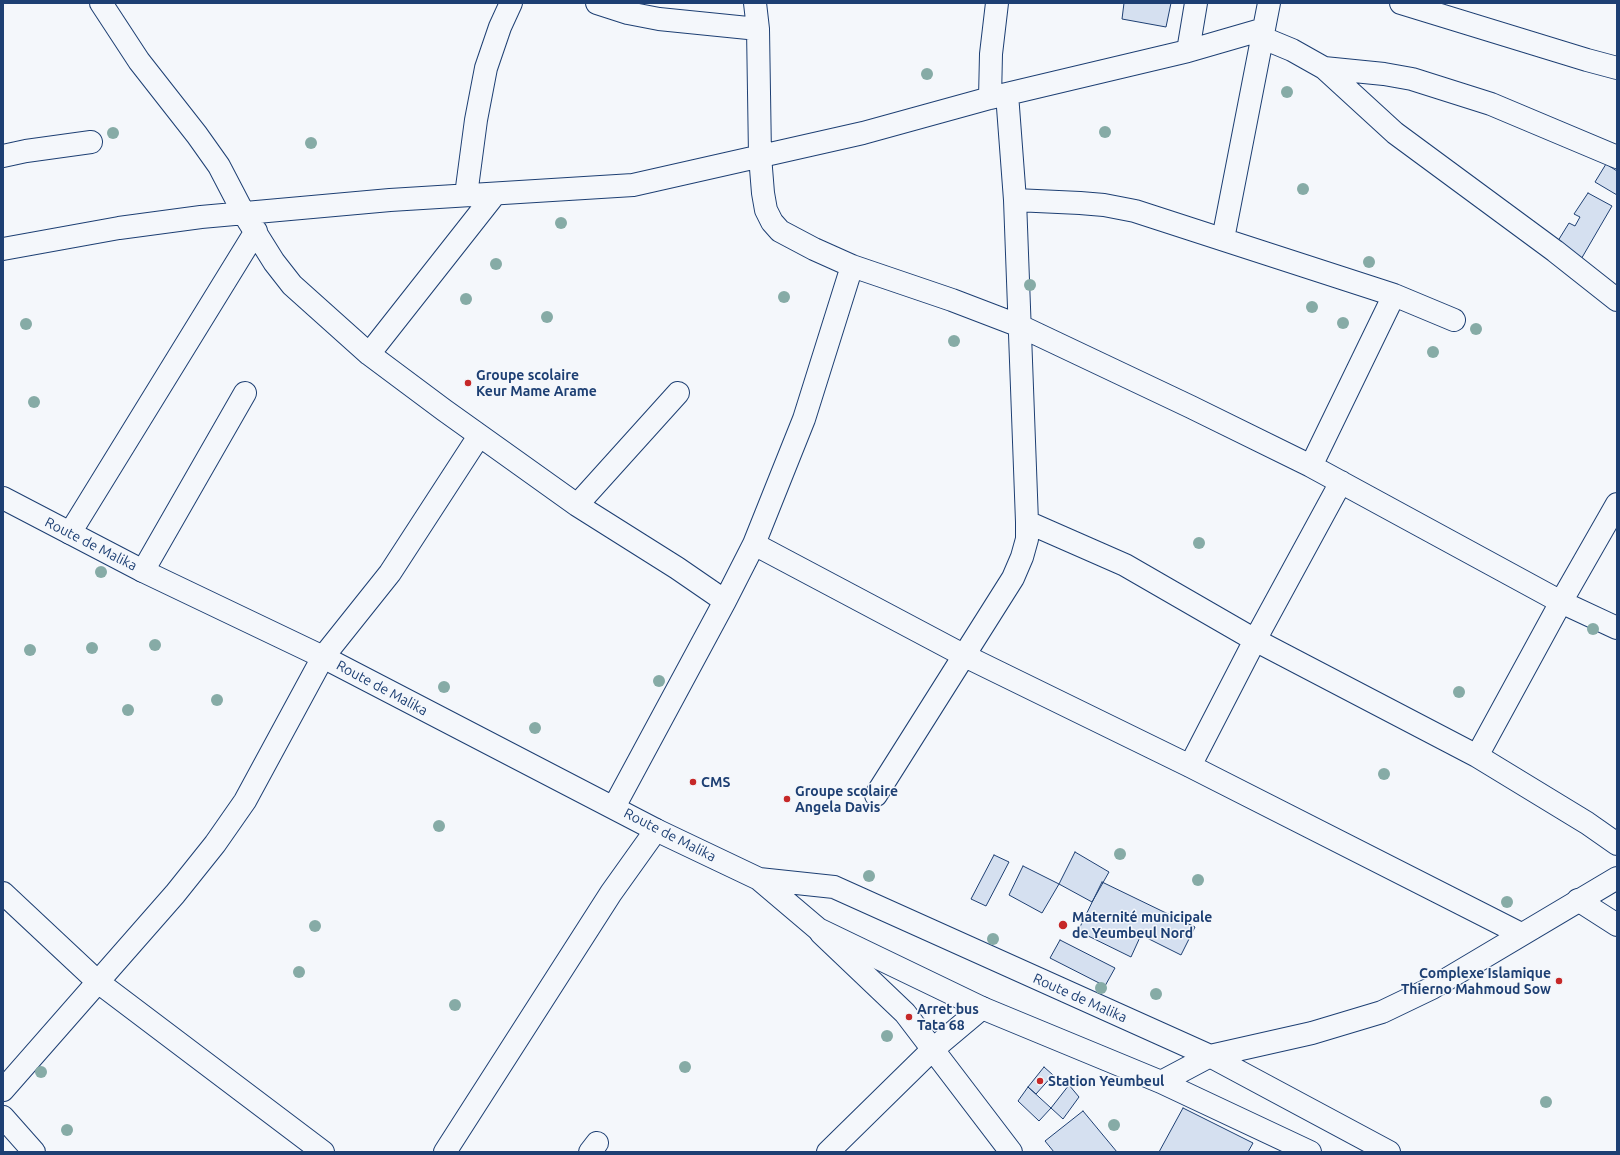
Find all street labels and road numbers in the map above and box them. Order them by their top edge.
street label: Route de Malika [42,514,140,574]
street label: Route de Malika [333,657,431,719]
street label: Route de Malika [621,805,719,865]
street label: Route de Malika [1030,970,1130,1026]

